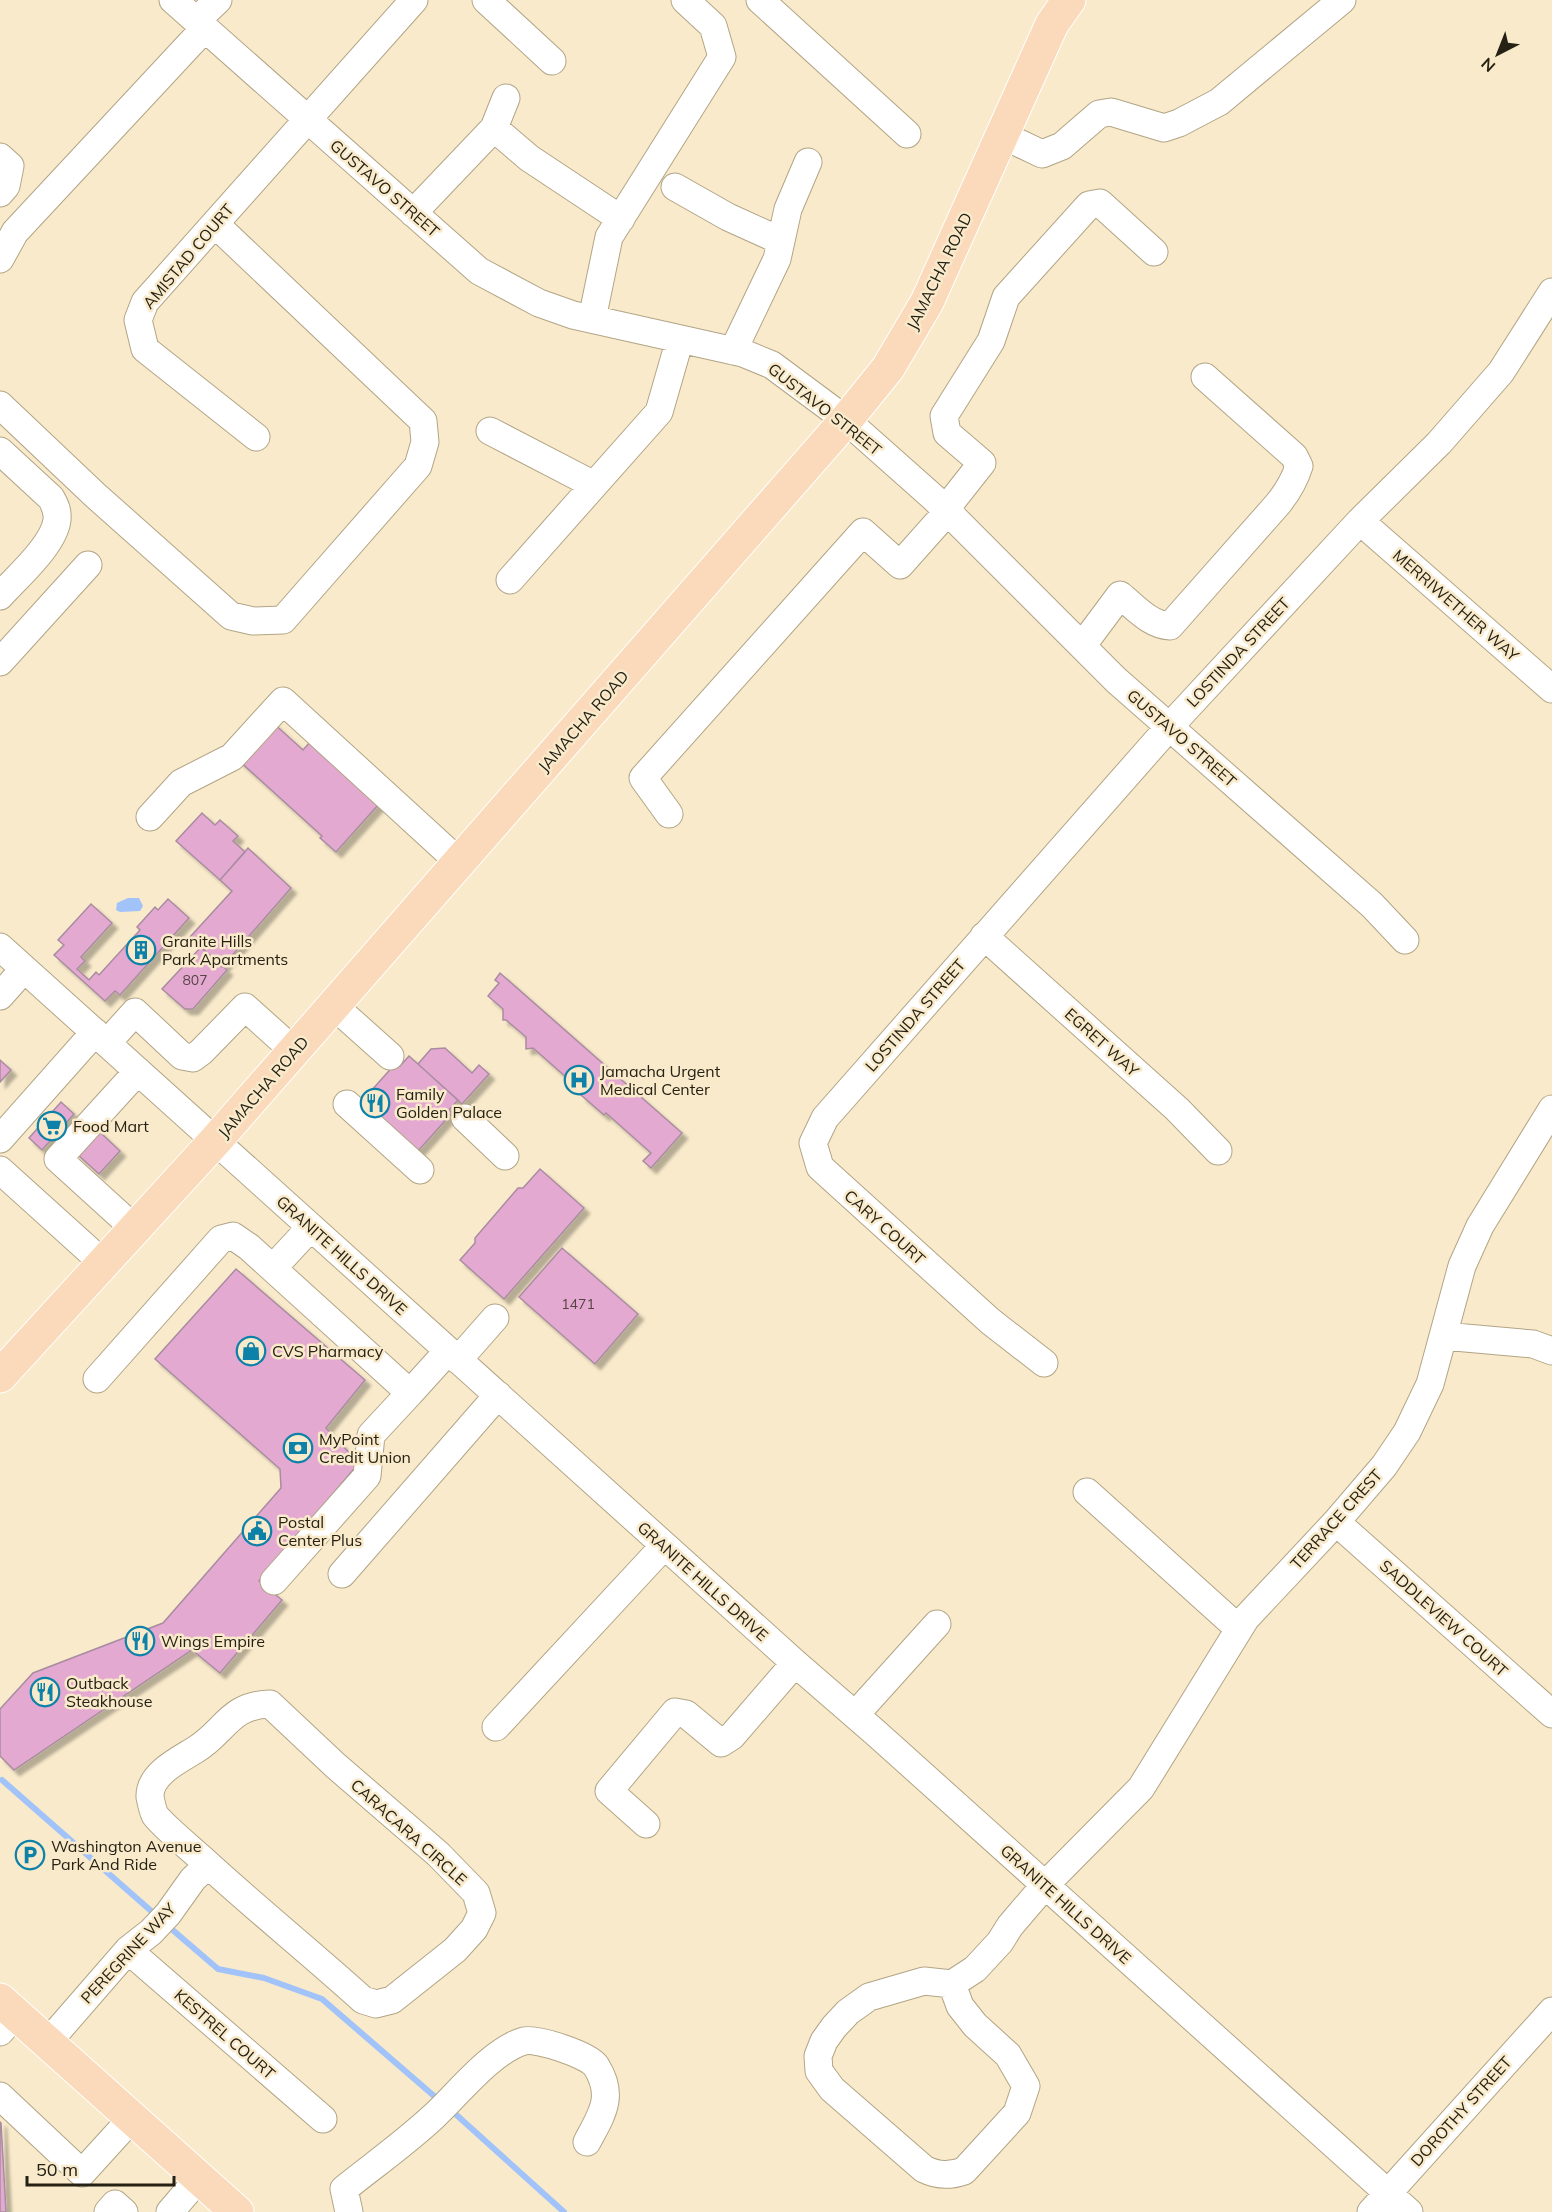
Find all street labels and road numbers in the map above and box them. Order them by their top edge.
street label: GUSTAVO STREET [326,135,444,241]
street label: AMISTAD COURT [138,199,238,313]
street label: JAMACHA ROAD [902,209,976,333]
street label: GUSTAVO STREET [764,358,886,460]
street label: MERRIWETHER WAY [1389,545,1523,665]
street label: LOSTINDA STREET [1182,593,1294,711]
street label: JAMACHA ROAD [533,666,633,776]
street label: GUSTAVO STREET [1123,685,1241,791]
street label: LOSTINDA STREET [861,954,969,1075]
street label: EGRET WAY [1061,1004,1143,1081]
street label: JAMACHA ROAD [213,1032,313,1142]
street label: CARY COURT [840,1185,930,1269]
street label: GRANITE HILLS DRIVE [272,1191,412,1319]
street label: TERRACE CREST [1286,1465,1386,1573]
street label: GRANITE HILLS DRIVE [633,1517,773,1645]
street label: SADDLEVIEW COURT [1376,1555,1512,1681]
street label: CARACARA CIRCLE [347,1775,471,1889]
street label: GRANITE HILLS DRIVE [996,1840,1136,1968]
street label: PEREGRINE WAY [76,1898,180,2007]
street label: KESTREL COURT [170,1985,280,2083]
street label: DOROTHY STREET [1406,2051,1516,2170]

